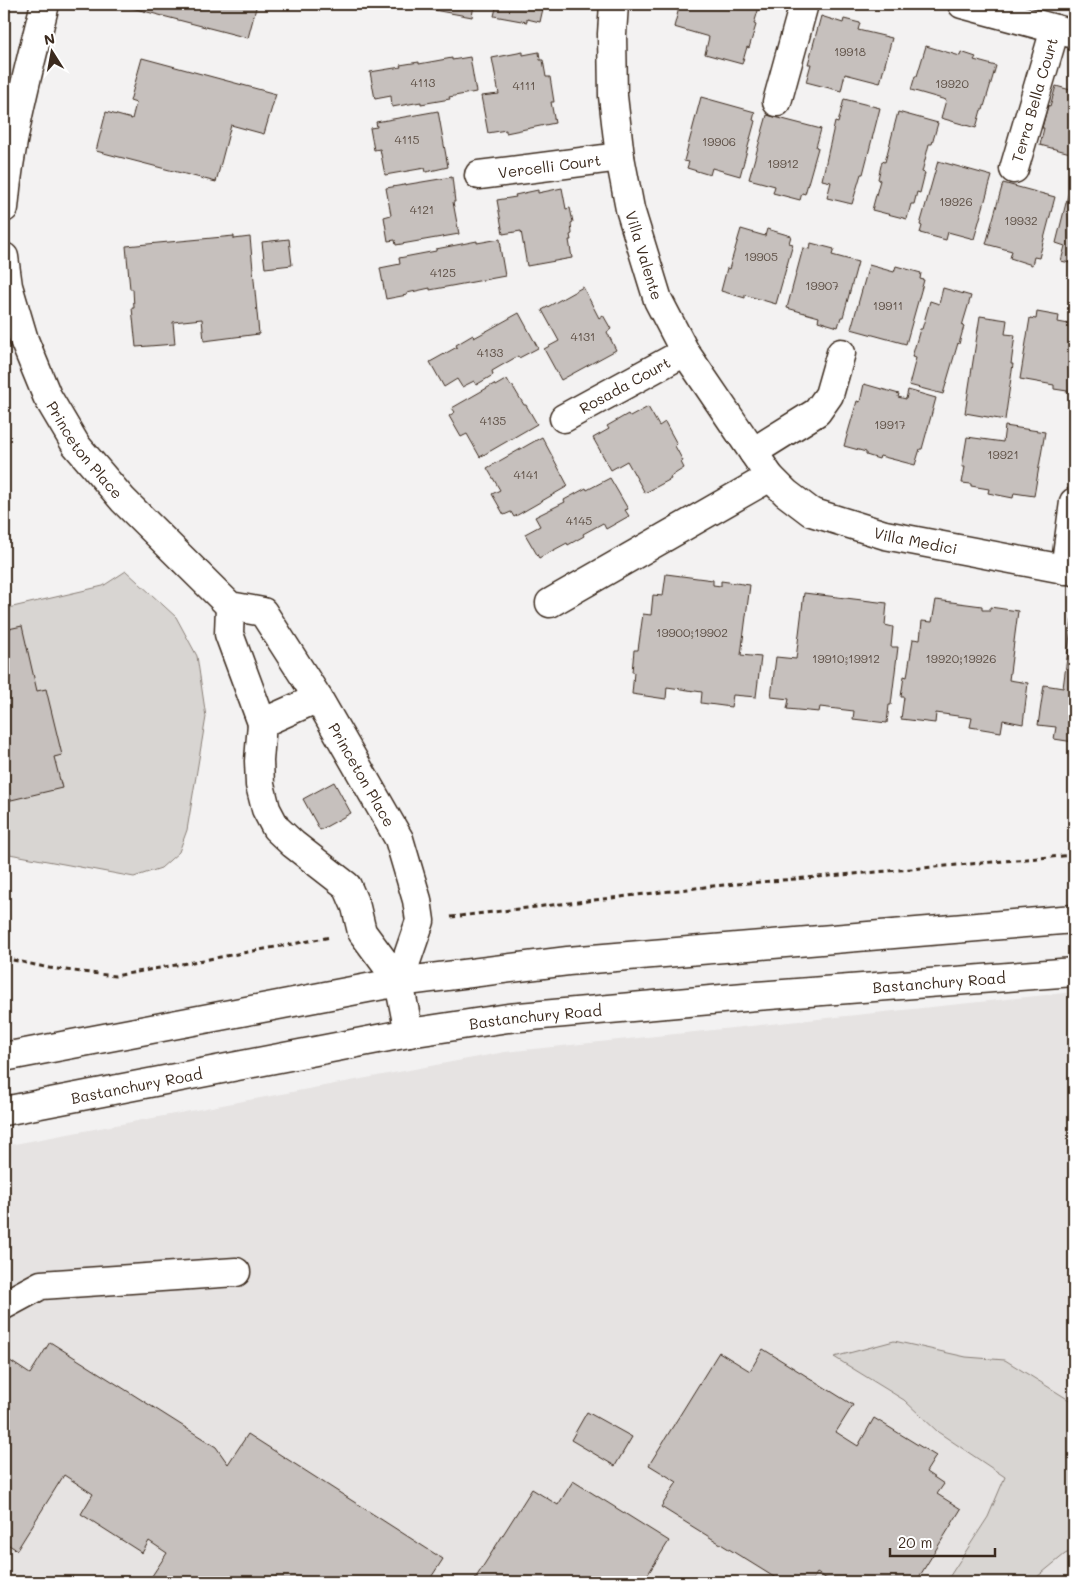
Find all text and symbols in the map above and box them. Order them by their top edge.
north arrow [28,28,78,78]
text: N [42,28,56,49]
street label: Terra Bella Court [1006,35,1062,165]
house number: 19918 [834,43,866,59]
house number: 4113 [411,74,435,90]
house number: 19920 [935,75,969,91]
house number: 4111 [512,77,536,93]
house number: 4115 [395,131,419,147]
house number: 19906 [702,133,736,149]
street label: Vercelli Court [497,150,602,182]
house number: 19912 [767,155,799,171]
house number: 19926 [939,193,973,209]
house number: 4121 [410,201,434,217]
street label: Villa Valente [621,208,667,302]
house number: 19932 [1004,212,1038,228]
house number: 19905 [744,248,778,264]
house number: 4125 [430,264,456,280]
house number: 19907 [805,277,839,293]
house number: 19911 [873,297,903,313]
house number: 4131 [571,328,595,344]
house number: 4133 [477,344,503,360]
street label: Rosada Court [576,352,674,418]
street label: Princeton Place [42,397,127,503]
house number: 4135 [480,412,506,428]
house number: 19917 [874,416,906,432]
house number: 19921 [987,446,1019,462]
house number: 4141 [514,466,538,482]
house number: 4145 [566,512,592,528]
street label: Villa Medici [871,522,959,559]
house number: 19900;19902 [656,624,728,640]
house number: 19910;19912 [812,650,880,666]
house number: 19920;19926 [925,650,997,666]
street label: Princeton Place [324,719,400,830]
street label: Bastanchury Road [872,967,1006,997]
street label: Bastanchury Road [468,1000,603,1034]
street label: Bastanchury Road [69,1063,204,1108]
scale bar [890,1526,996,1558]
text: 20 m [898,1532,932,1552]

